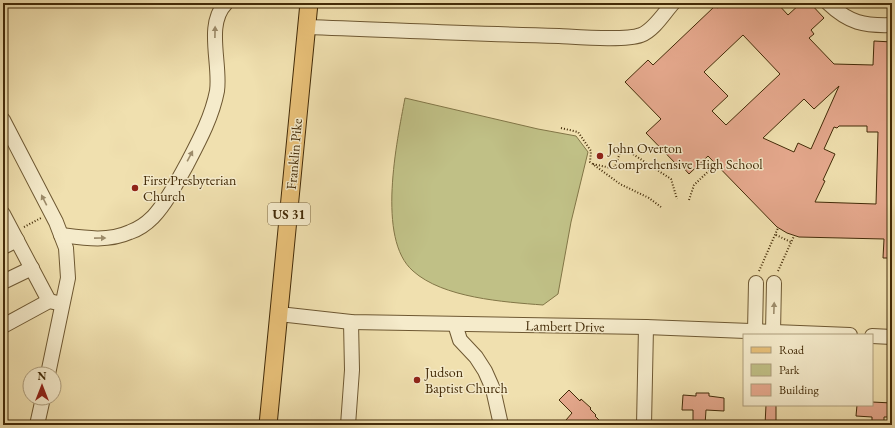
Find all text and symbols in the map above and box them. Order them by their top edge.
one-way arrow [212,25,218,38]
street label: Franklin Pike [282,117,306,190]
place label: John Overton Comprehensive High School [607,139,763,173]
one-way arrow [187,150,194,162]
marker: John Overton Comprehensive High School [595,151,605,161]
place label: First Presbyterian Church [143,171,237,205]
marker: First Presbyterian Church [130,183,140,193]
one-way arrow [41,194,48,206]
road number: US 31 [268,203,310,225]
one-way arrow [94,235,107,241]
one-way arrow [770,302,777,314]
street label: Lambert Drive [525,316,605,336]
legend [743,334,873,406]
text: Road [779,342,805,358]
text: Park [779,362,800,378]
place label: Judson Baptist Church [424,363,508,397]
north arrow [22,366,62,406]
text: N [38,369,47,383]
marker: Judson Baptist Church [412,375,422,385]
text: Building [779,382,820,398]

